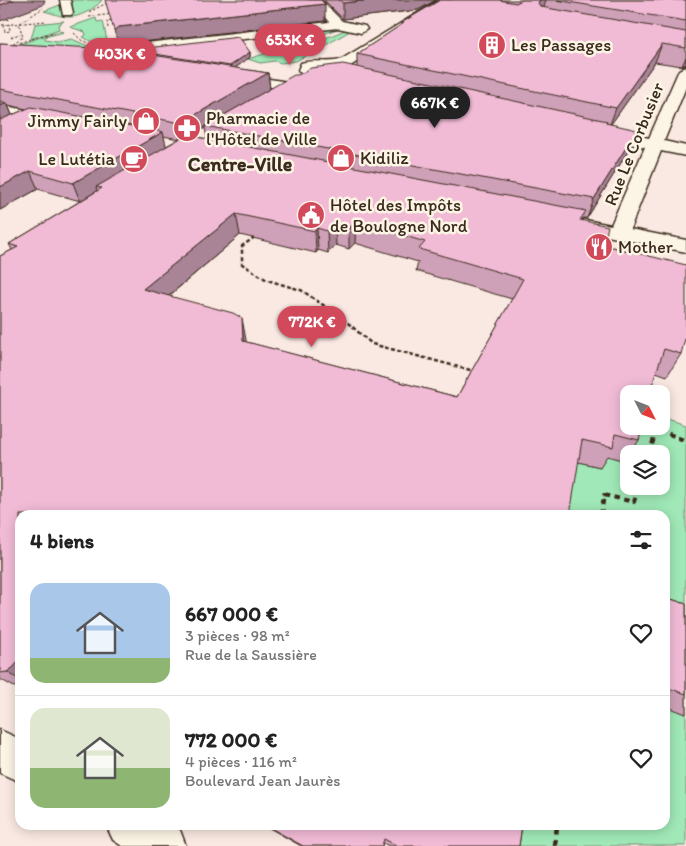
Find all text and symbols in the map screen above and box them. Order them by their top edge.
pin: 653K € [249,23,331,66]
text: 653K € [266,30,314,49]
building icon: Les Passages [477,30,507,60]
place label: Les Passages [511,34,611,56]
pin: 403K € [79,38,161,80]
text: 403K € [94,44,146,63]
street label: Rue Le Corbusier [599,78,669,209]
pin: 667K € [394,86,476,129]
text: 667K € [411,93,459,112]
shop icon: Jimmy Fairly [131,106,161,136]
place label: Pharmacie de l'Hôtel de Ville [206,107,317,150]
place label: Jimmy Fairly [28,110,127,132]
pharmacy icon: Pharmacie de l'Hôtel de Ville [172,113,202,143]
shop icon: Kidiliz [326,143,356,173]
cafe icon: Le Lutétia [119,144,149,174]
place label: Kidiliz [360,147,409,169]
place label: Le Lutétia [38,148,116,170]
district label: Centre-Ville [188,152,293,176]
place label: Hôtel des Impôts de Boulogne Nord [330,194,468,237]
public building icon: Hôtel des Impôts de Boulogne Nord [296,200,326,230]
restaurant icon: Mother [584,232,614,262]
place label: Mother [618,236,674,258]
pin: 772K € [271,306,353,348]
text: 772K € [288,312,336,331]
north arrow [620,385,670,435]
map controls [620,385,670,495]
button: layers [620,445,670,495]
icon: filters [627,526,655,554]
text: 4 biens [30,528,94,553]
text: 667 000 € [185,601,278,626]
icon: home [70,603,130,663]
icon: heart [627,619,655,647]
text: 3 pièces · 98 m² [185,626,290,645]
text: Rue de la Saussière [185,645,317,664]
text: 772 000 € [185,727,277,752]
icon: home [70,728,130,788]
icon: heart [627,744,655,772]
text: 4 pièces · 116 m² [185,752,297,771]
text: Boulevard Jean Jaurès [185,771,340,790]

